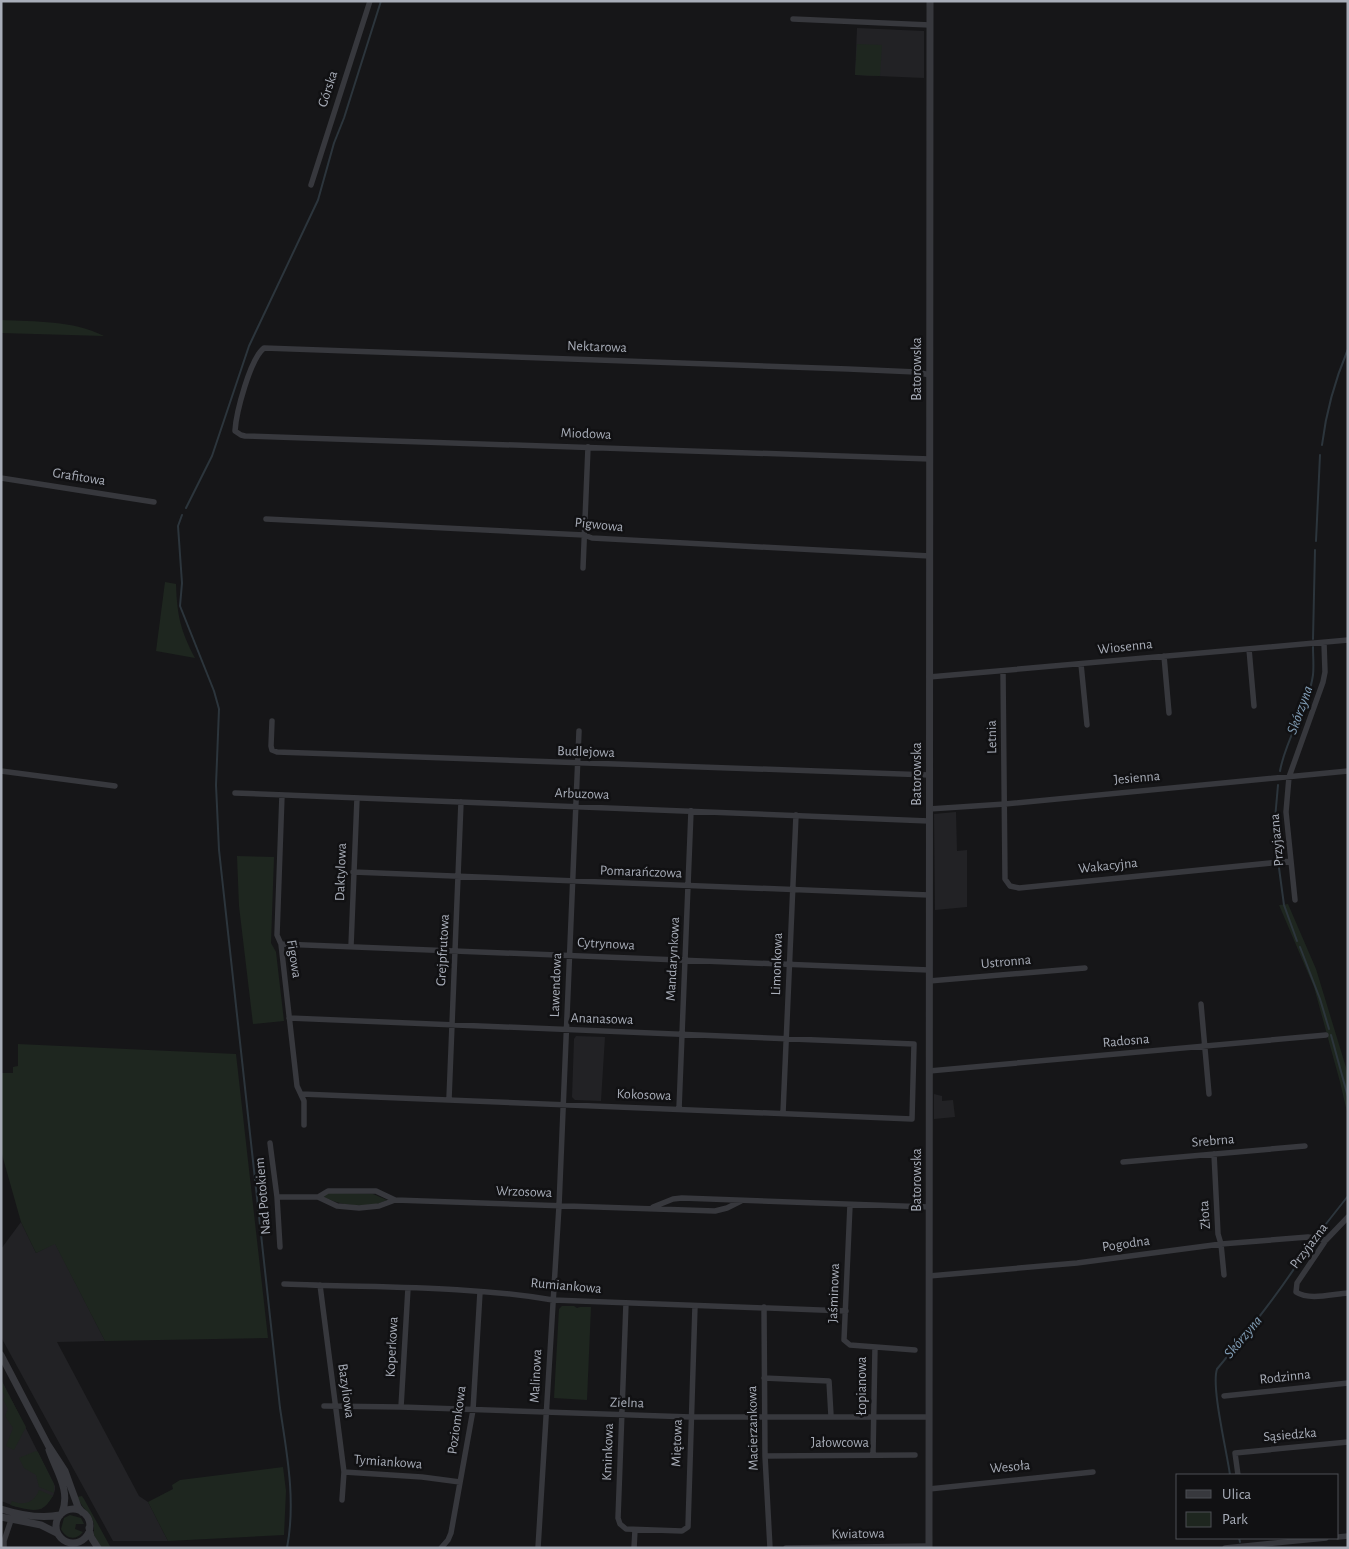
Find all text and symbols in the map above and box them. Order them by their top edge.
street label: Górska [316,69,341,109]
street label: Batorowska [910,337,924,401]
street label: Nektarowa [567,339,628,355]
street label: Miodowa [560,426,612,442]
street label: Grafitowa [52,466,107,488]
street label: Pigwowa [574,515,625,535]
street label: Wiosenna [1097,637,1154,657]
water label: Skórzyna [1284,684,1316,736]
street label: Letnia [985,720,999,754]
street label: Batorowska [910,742,924,806]
street label: Budlejowa [557,744,616,760]
street label: Jesienna [1113,769,1161,787]
street label: Arbuzowa [554,786,610,802]
street label: Przyjazna [1268,812,1286,867]
street label: Daktylowa [333,842,349,901]
street label: Wakacyjna [1078,856,1139,876]
street label: Pomarańczowa [600,864,683,880]
street label: Grejpfrutowa [434,913,452,986]
street label: Mandarynkowa [664,916,682,1002]
street label: Limonkowa [769,932,785,996]
street label: Cytrynowa [577,935,636,953]
street label: Figowa [284,939,304,980]
street label: Lawendowa [548,952,564,1018]
street label: Ustronna [980,953,1032,971]
street label: Ananasowa [570,1011,634,1027]
street label: Radosna [1102,1032,1151,1050]
street label: Kokosowa [616,1087,672,1103]
street label: Srebrna [1191,1132,1235,1150]
street label: Batorowska [910,1148,924,1212]
street label: Nad Potokiem [253,1157,273,1235]
street label: Wrzosowa [496,1184,553,1200]
street label: Złota [1197,1200,1213,1230]
street label: Przyjazna [1287,1220,1331,1271]
street label: Pogodna [1101,1234,1151,1254]
street label: Jaśminowa [826,1262,842,1323]
street label: Rumiankowa [530,1276,603,1296]
water label: Skórzyna [1221,1313,1265,1361]
street label: Koperkowa [383,1316,401,1378]
street label: Malinowa [528,1348,544,1403]
street label: Łopianowa [855,1356,869,1416]
street label: Bazyliowa [335,1363,357,1420]
street label: Rodzinna [1259,1367,1312,1387]
street label: Poziomkowa [445,1384,469,1455]
street label: Macierzankowa [745,1385,761,1471]
street label: Zielna [610,1395,645,1411]
street label: Miętowa [669,1418,685,1467]
street label: Kminkowa [600,1422,616,1481]
street label: Sąsiedzka [1263,1426,1318,1444]
street label: Jałowcowa [811,1436,869,1450]
street label: Tymiankowa [353,1453,423,1471]
street label: Wesoła [989,1458,1031,1476]
legend [1176,1474,1339,1539]
text: Ulica [1222,1487,1251,1502]
text: Park [1222,1512,1248,1527]
street label: Kwiatowa [831,1527,885,1541]

